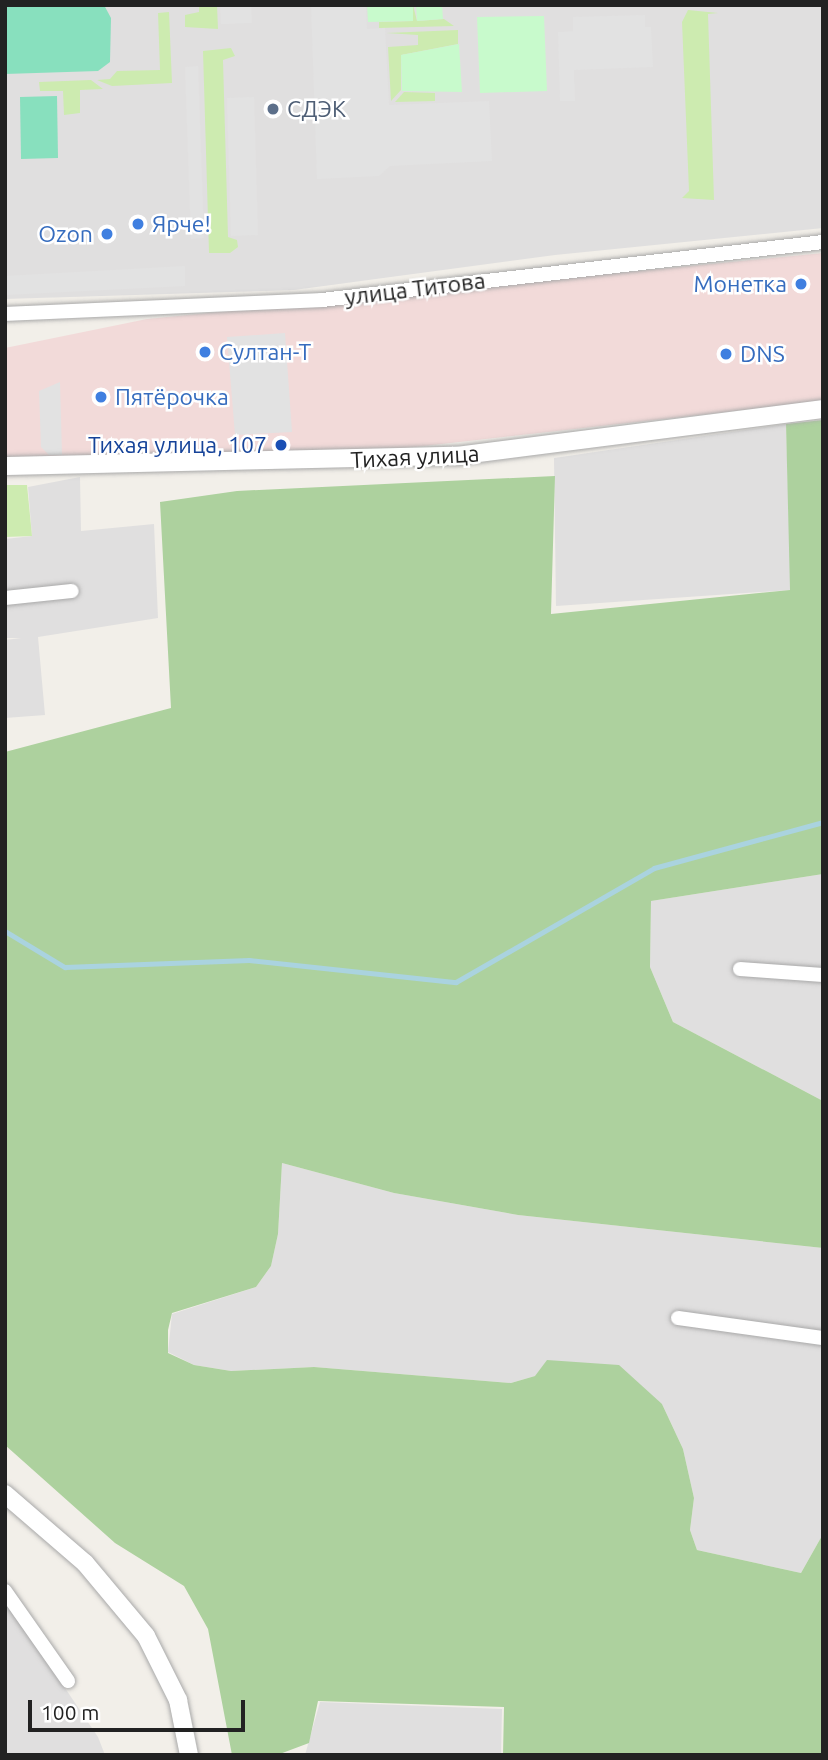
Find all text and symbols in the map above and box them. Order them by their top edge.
place label: СДЭК [287,95,346,123]
marker: СДЭК [265,101,281,117]
place label: Ярче! [152,210,211,238]
marker: Ярче! [130,216,146,232]
place label: Ozon [38,220,93,248]
marker: Ozon [99,226,115,242]
street label: улица Титова [343,267,487,311]
place label: Монетка [694,270,787,298]
marker: Монетка [793,276,809,292]
place label: Султан-Т [219,338,311,366]
place label: DNS [740,340,785,368]
marker: Султан-Т [197,344,213,360]
marker: DNS [718,346,734,362]
place label: Пятёрочка [115,383,229,411]
marker: Пятёрочка [93,389,109,405]
place label: Тихая улица, 107 [88,431,267,459]
marker: Тихая улица, 107 [273,437,289,453]
street label: Тихая улица [350,440,480,474]
scale bar [32,1686,248,1730]
text: 100 m [41,1700,99,1724]

